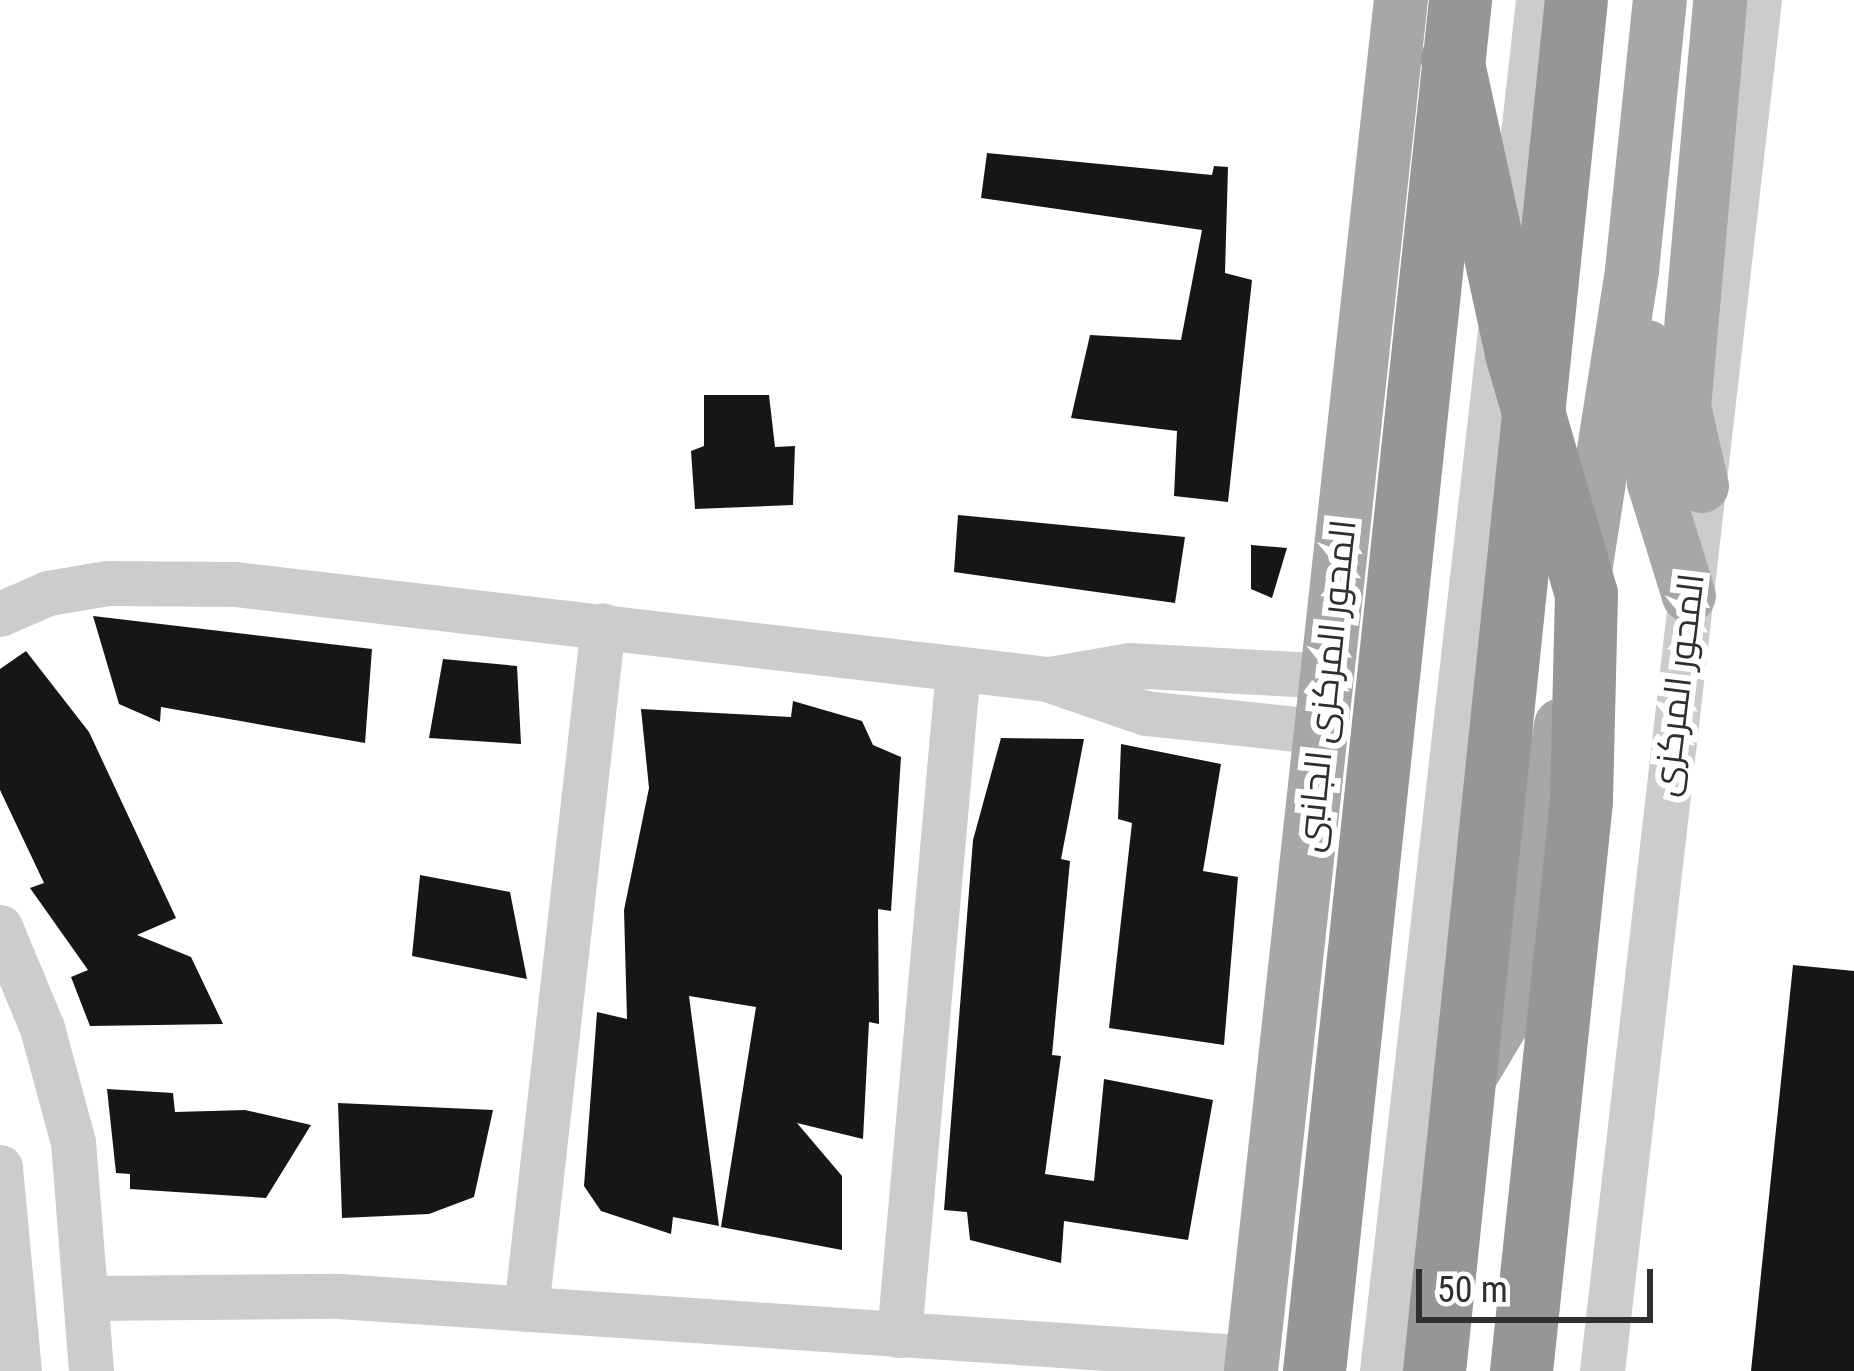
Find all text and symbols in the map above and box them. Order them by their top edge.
street label: المحور المركزى الجانبى [1288,518,1366,854]
street label: المحور المركزى [1644,571,1714,799]
scale bar [1422,1245,1659,1319]
text: 50 m [1437,1269,1508,1311]

